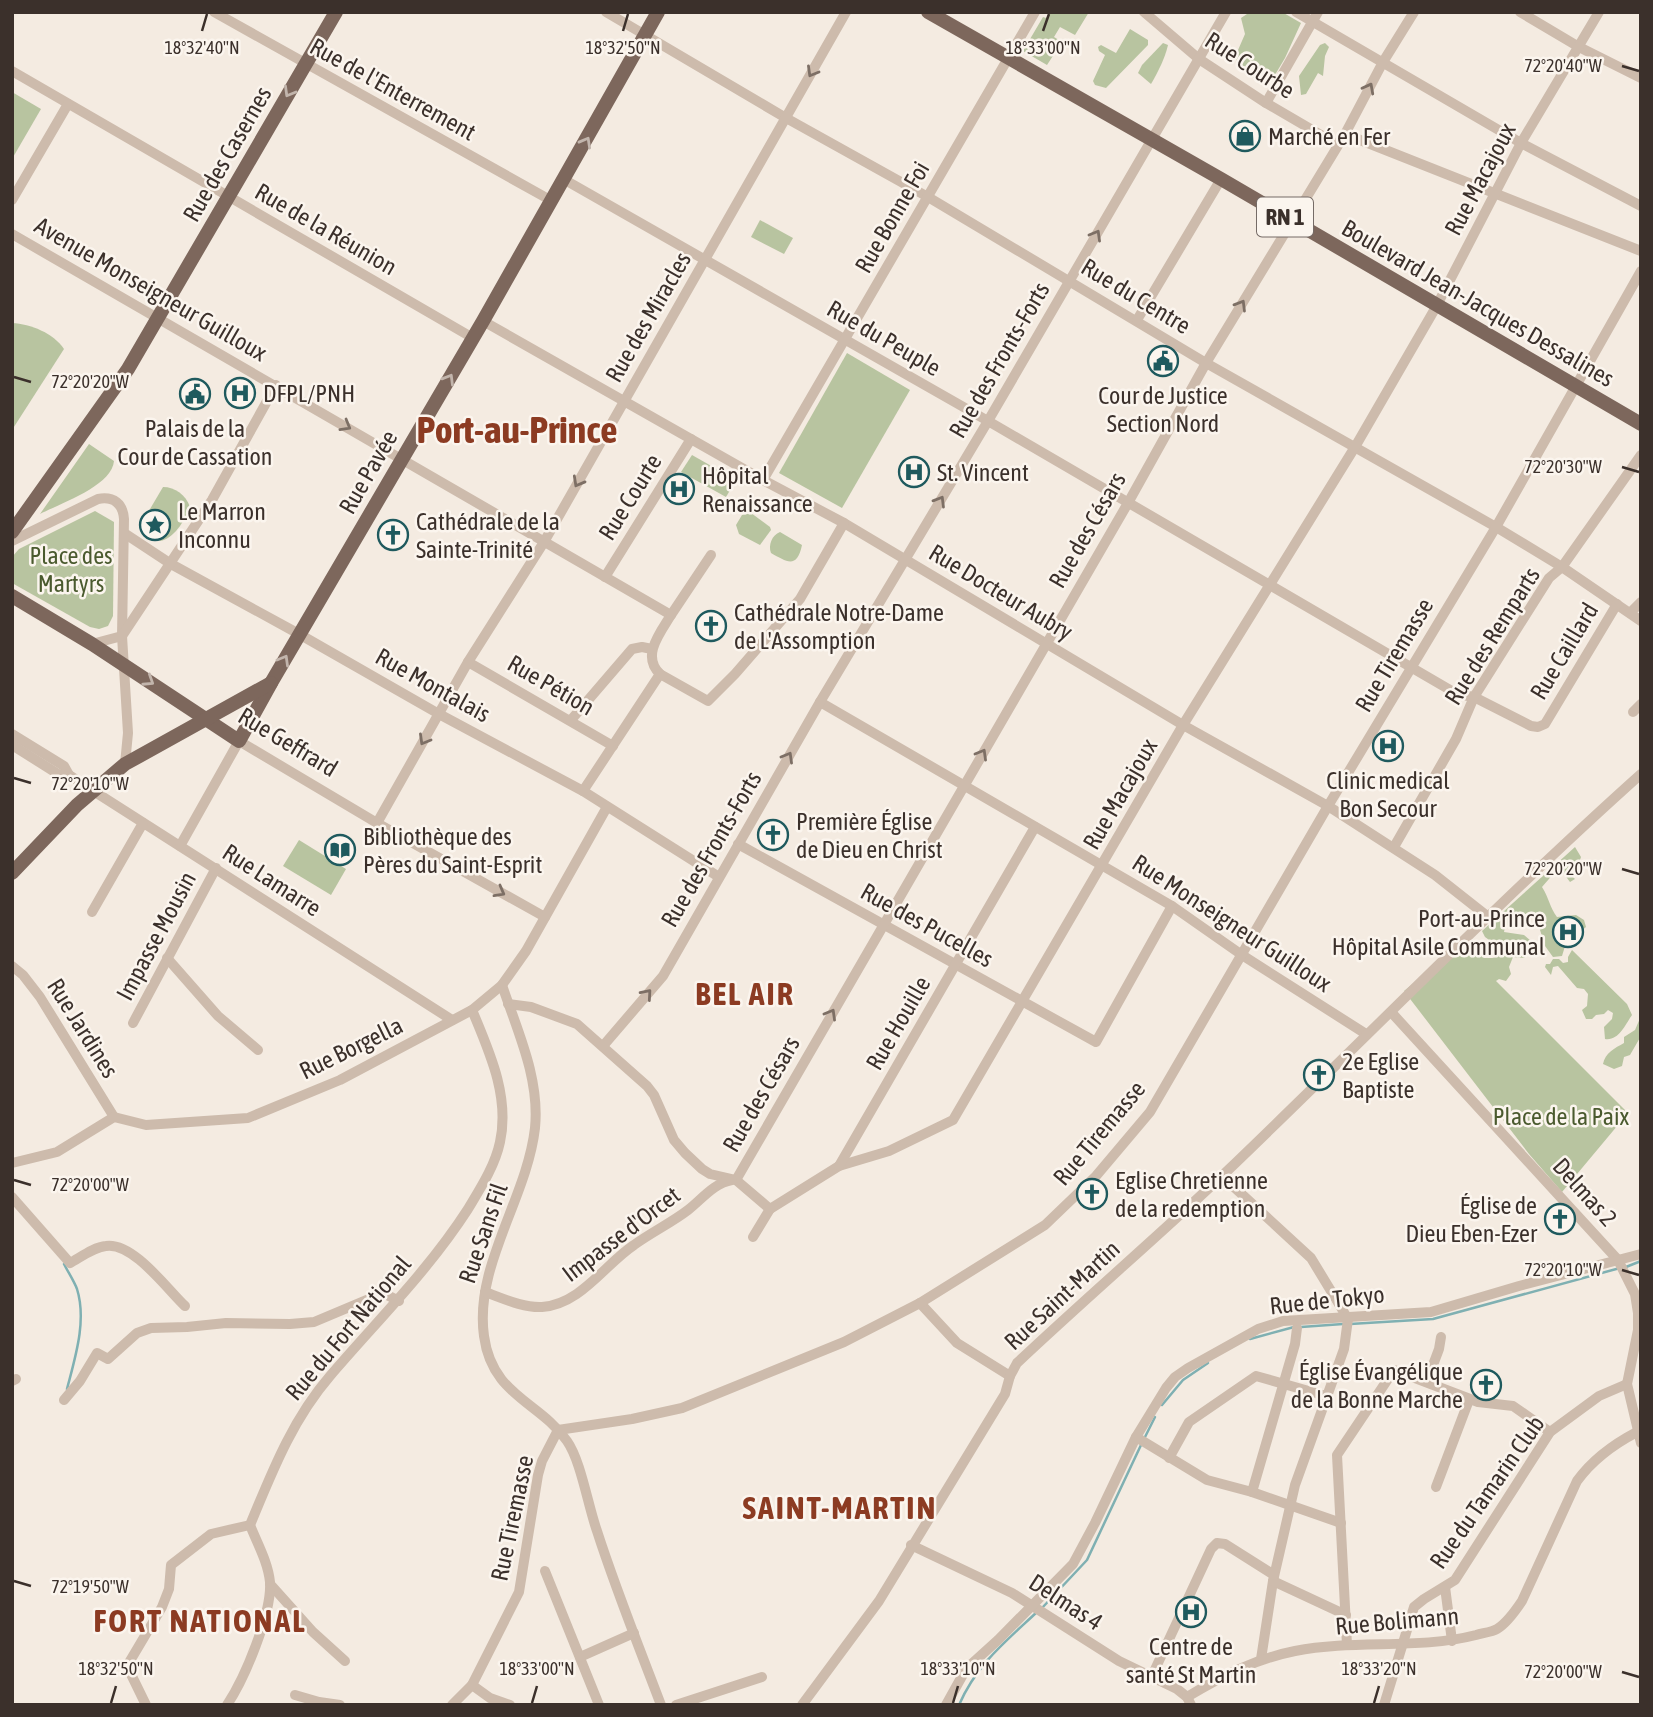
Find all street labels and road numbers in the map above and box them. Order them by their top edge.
street label: Rue Courbe [1200,26,1300,104]
street label: Rue de l'Enterrement [306,32,480,146]
street label: Rue des Casernes [178,82,276,226]
street label: Rue Macajoux [1439,118,1521,240]
street label: Rue Bonne Foi [849,157,935,277]
street label: Rue de la Réunion [251,178,401,280]
road number: RN 1 [1257,198,1313,236]
street label: Avenue Monseigneur Guilloux [30,211,272,367]
street label: Boulevard Jean-Jacques Dessalines [1337,214,1619,392]
street label: Rue des Miracles [600,247,696,387]
street label: Rue du Centre [1077,253,1195,339]
street label: Rue des Fronts-Forts [944,277,1054,443]
street label: Rue du Peuple [823,295,945,381]
street label: Rue Pavée [333,426,403,518]
street label: Rue Courte [593,449,667,545]
street label: Rue des Césars [1043,468,1131,592]
street label: Rue Docteur Aubry [924,539,1078,645]
street label: Rue des Remparts [1439,562,1545,710]
street label: Rue Tiremasse [1350,593,1438,717]
street label: Rue Caillard [1525,598,1603,704]
street label: Rue Montalais [371,643,495,727]
street label: Rue Pétion [503,649,599,721]
street label: Rue Geffrard [234,702,342,782]
street label: Rue Macajoux [1078,734,1163,854]
street label: Rue des Fronts-Forts [656,766,766,932]
street label: Rue Lamarre [218,838,326,922]
street label: Rue Monseigneur Guilloux [1128,849,1337,997]
street label: Impasse Mousin [111,867,201,1005]
street label: Rue des Pucelles [856,878,998,972]
street label: Rue Houille [860,971,936,1075]
street label: Rue Jardines [42,974,124,1082]
street label: Rue Borgella [295,1011,407,1085]
street label: Rue des Césars [717,1032,805,1156]
street label: Rue Tiremasse [1048,1075,1150,1191]
street label: Delmas 2 [1547,1152,1623,1232]
street label: Rue Sans Fil [453,1179,513,1287]
street label: Impasse d'Orcet [557,1181,685,1287]
street label: Rue Saint-Martin [999,1235,1125,1355]
street label: Rue du Fort National [280,1250,417,1406]
street label: Rue de Tokyo [1268,1281,1386,1319]
street label: Rue du Tamarin Club [1424,1410,1550,1574]
street label: Rue Tiremasse [486,1453,538,1583]
street label: Delmas 4 [1024,1568,1108,1636]
street label: Rue Bolimann [1334,1602,1460,1640]

